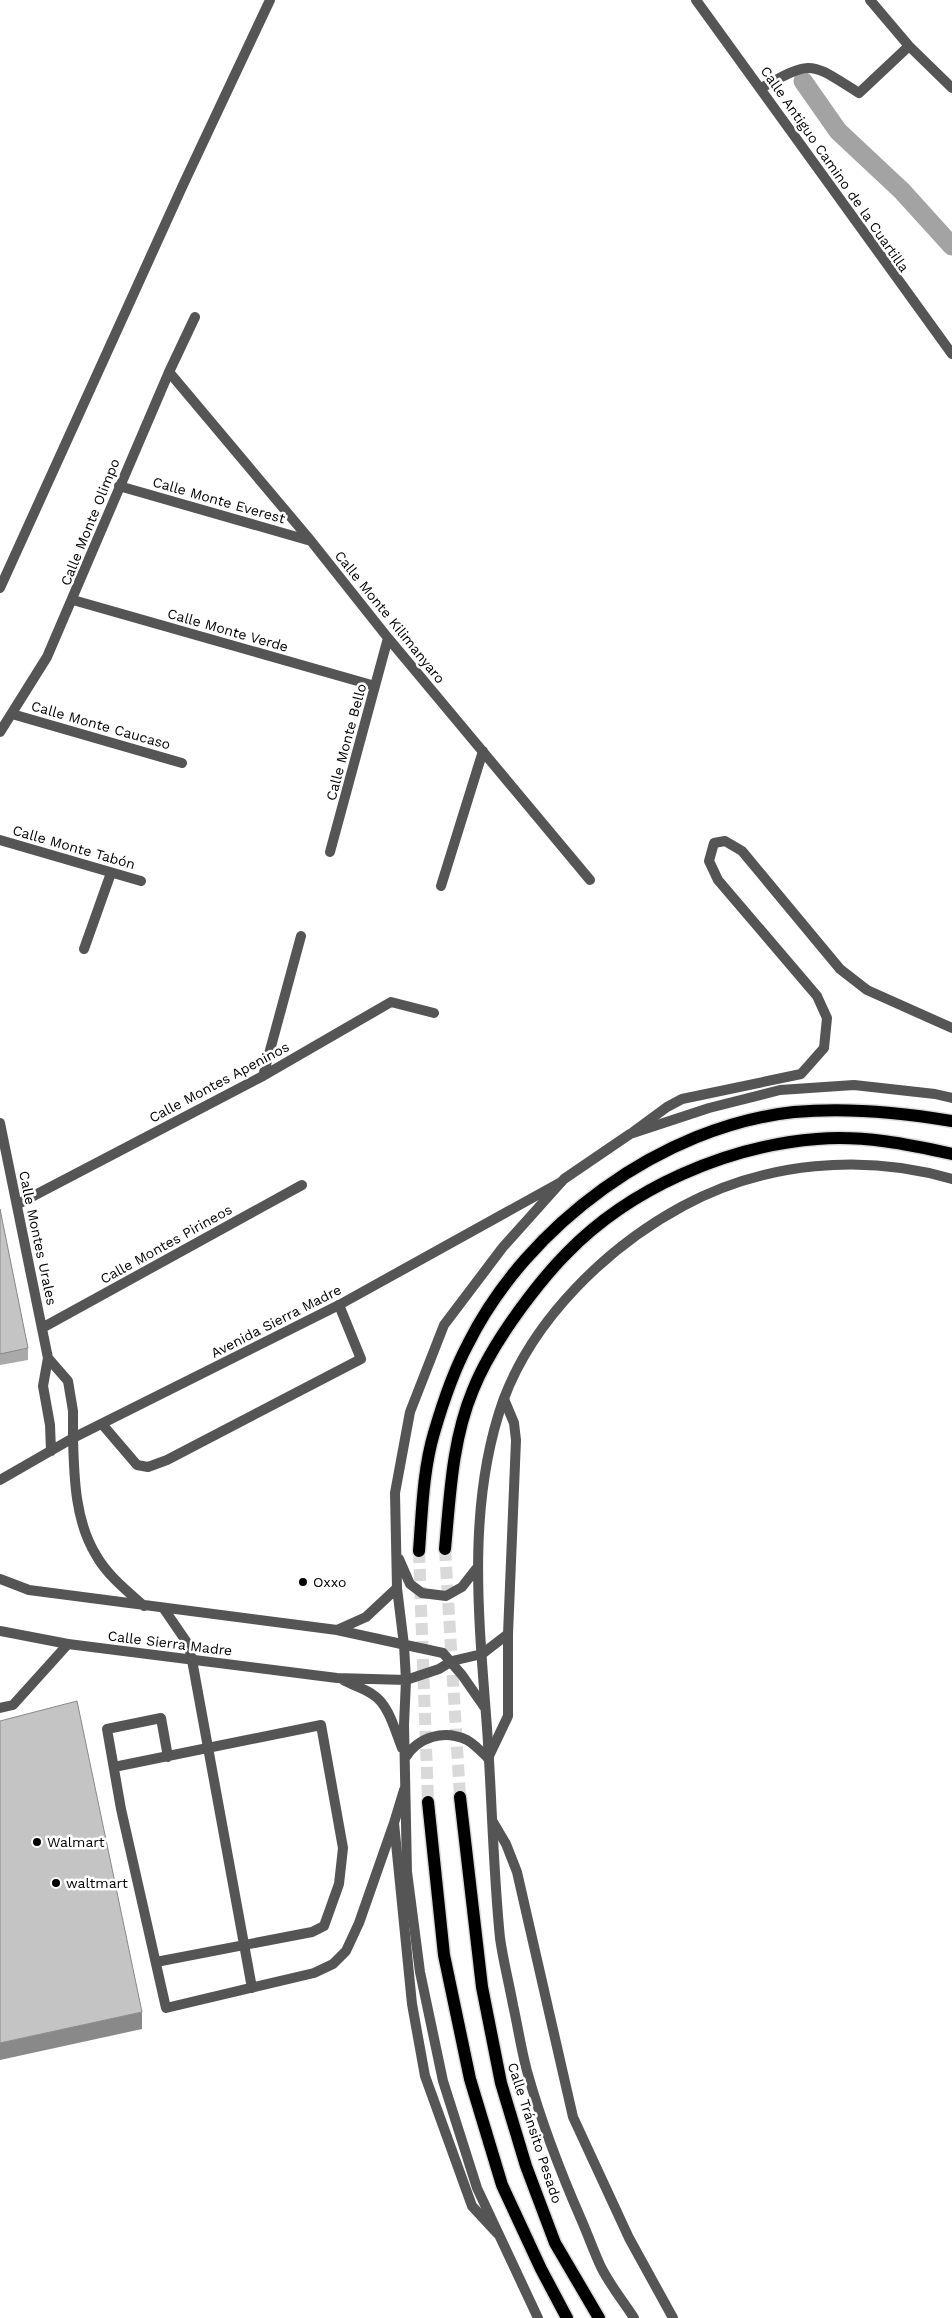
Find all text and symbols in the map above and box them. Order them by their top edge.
street label: Calle Antiguo Camino de la Cuartilla [758,63,913,275]
street label: Calle Monte Olimpo [57,456,123,588]
street label: Calle Monte Everest [151,473,287,527]
street label: Calle Monte Kilimanyaro [332,547,448,687]
street label: Calle Monte Verde [166,605,290,655]
street label: Calle Monte Bello [323,682,369,802]
street label: Calle Monte Caucaso [29,697,173,753]
street label: Calle Monte Tabón [11,822,137,872]
street label: Calle Montes Apeninos [146,1038,292,1126]
street label: Calle Montes Urales [16,1169,60,1307]
street label: Calle Montes Pirineos [97,1201,235,1287]
street label: Avenida Sierra Madre [208,1281,344,1361]
place label: Oxxo [313,1574,346,1590]
marker: Oxxo [297,1576,309,1588]
street label: Calle Sierra Madre [107,1627,233,1659]
place label: Walmart [47,1834,105,1850]
marker: Walmart [31,1836,43,1848]
place label: waltmart [66,1875,128,1891]
marker: waltmart [50,1877,62,1889]
street label: Calle Tránsito Pesado [505,2060,565,2206]

